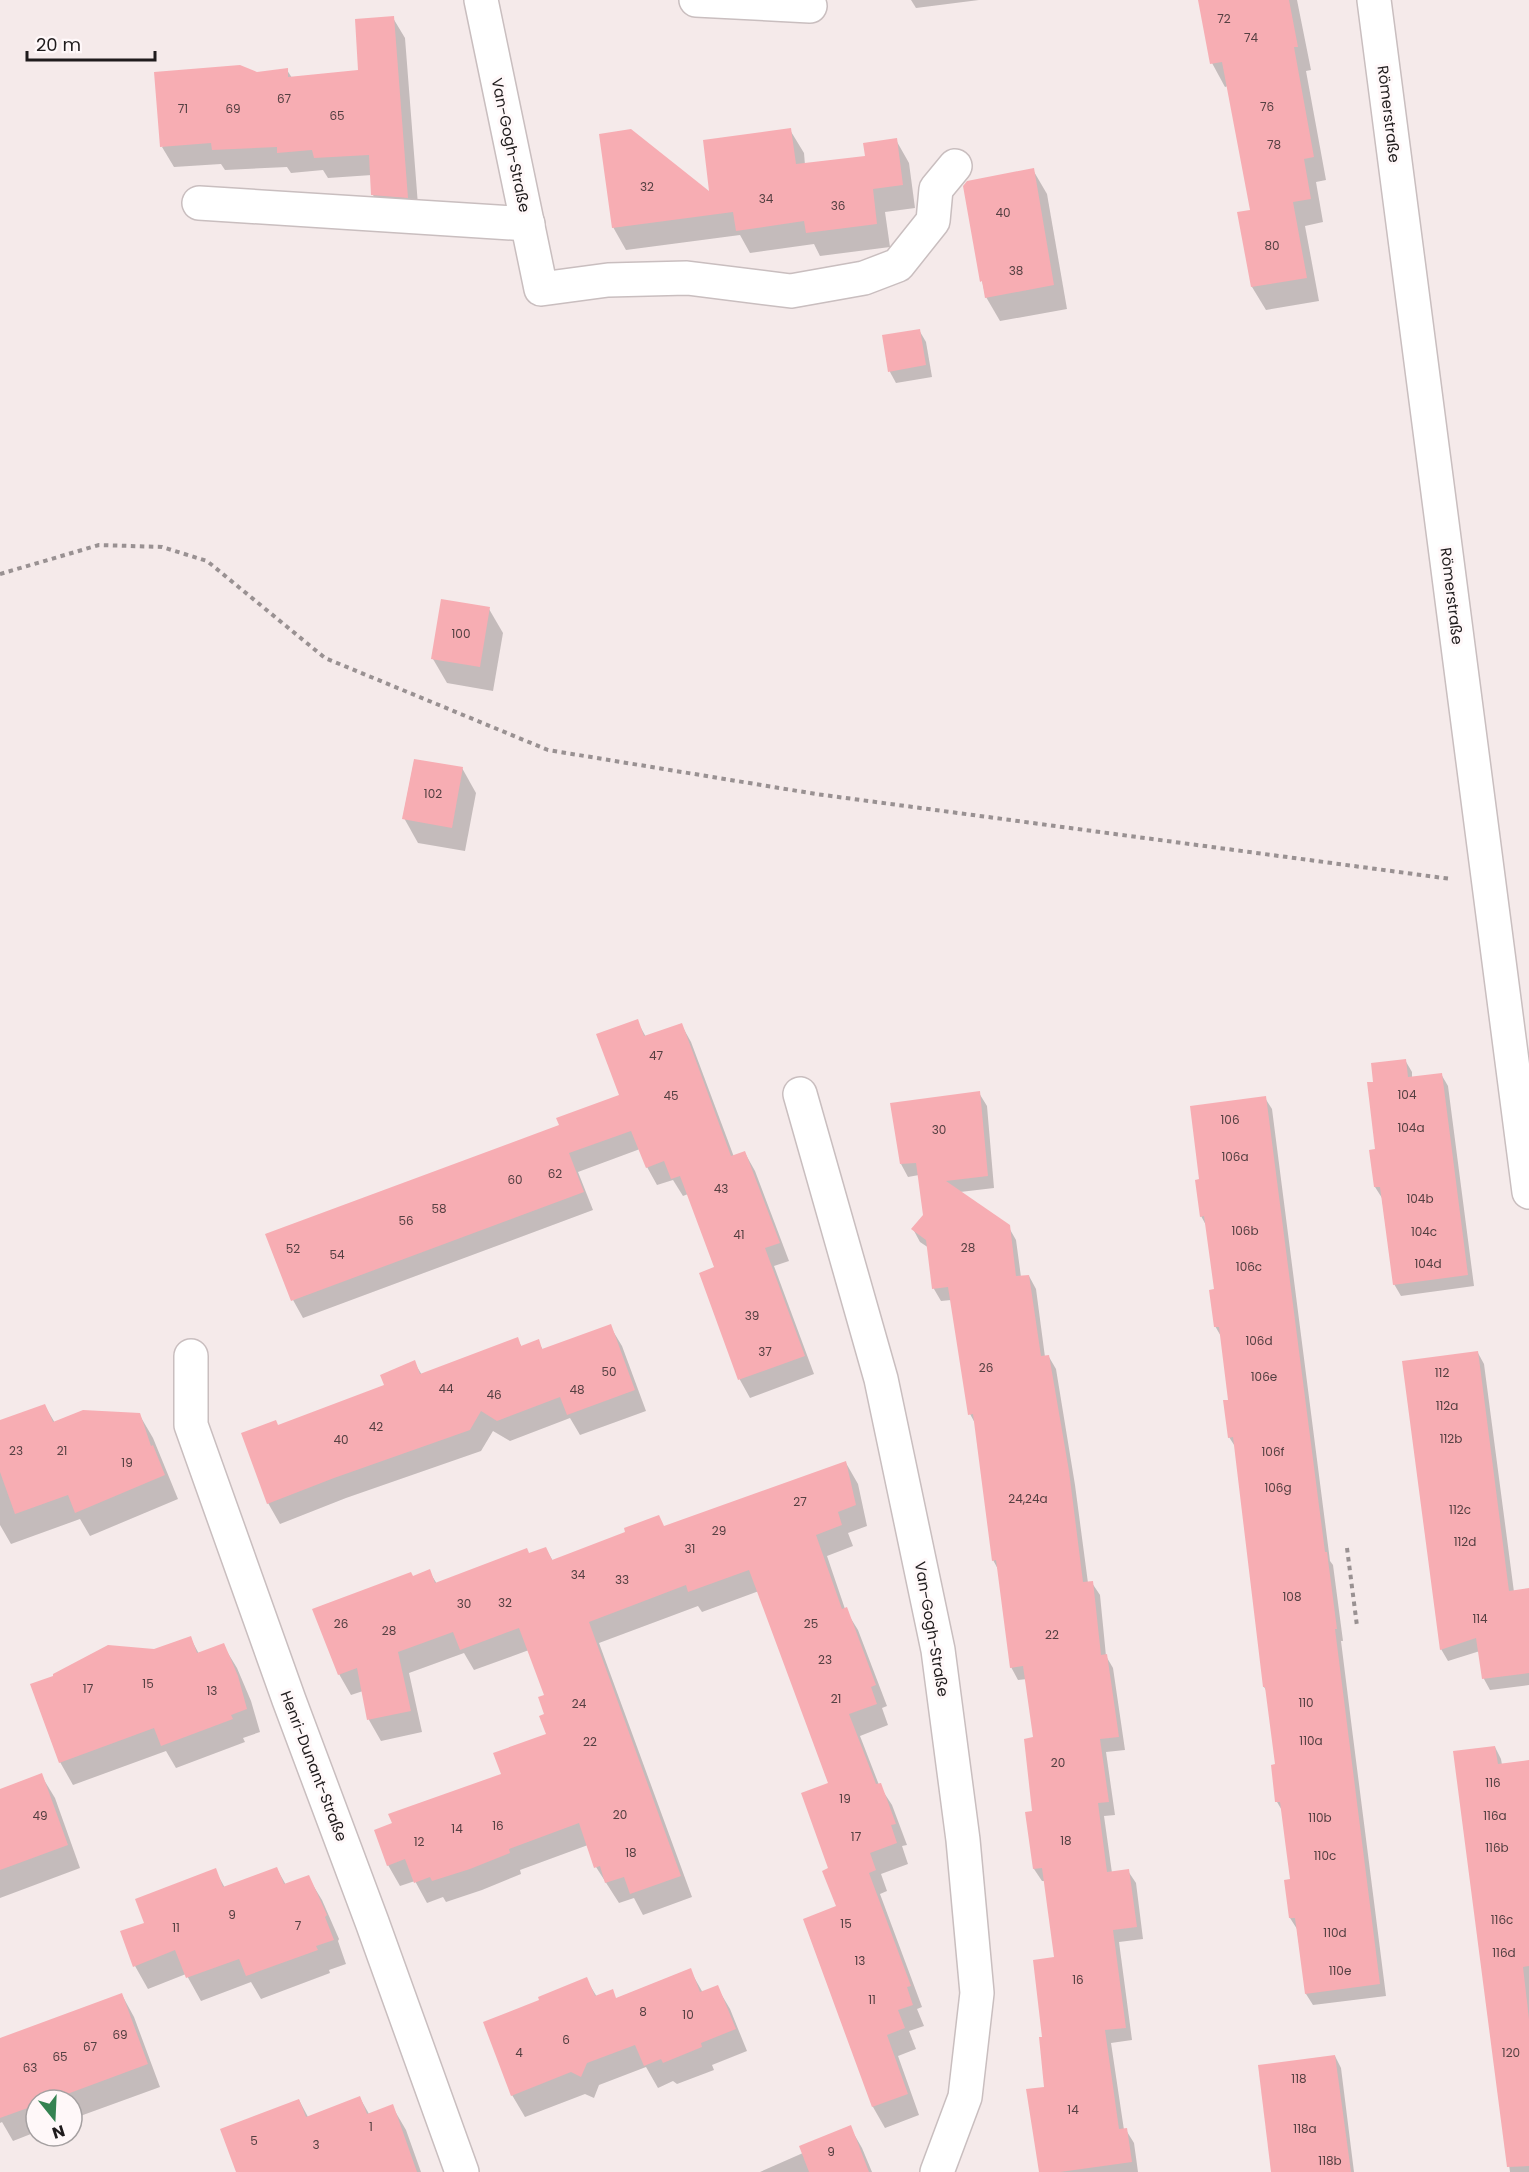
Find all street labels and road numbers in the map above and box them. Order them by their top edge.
street label: Römerstraße [1373,64,1405,164]
street label: Van-Gogh-Straße [486,76,536,214]
street label: Römerstraße [1436,546,1468,646]
street label: Van-Gogh-Straße [910,1560,954,1698]
street label: Henri-Dunant-Straße [276,1688,352,1844]

